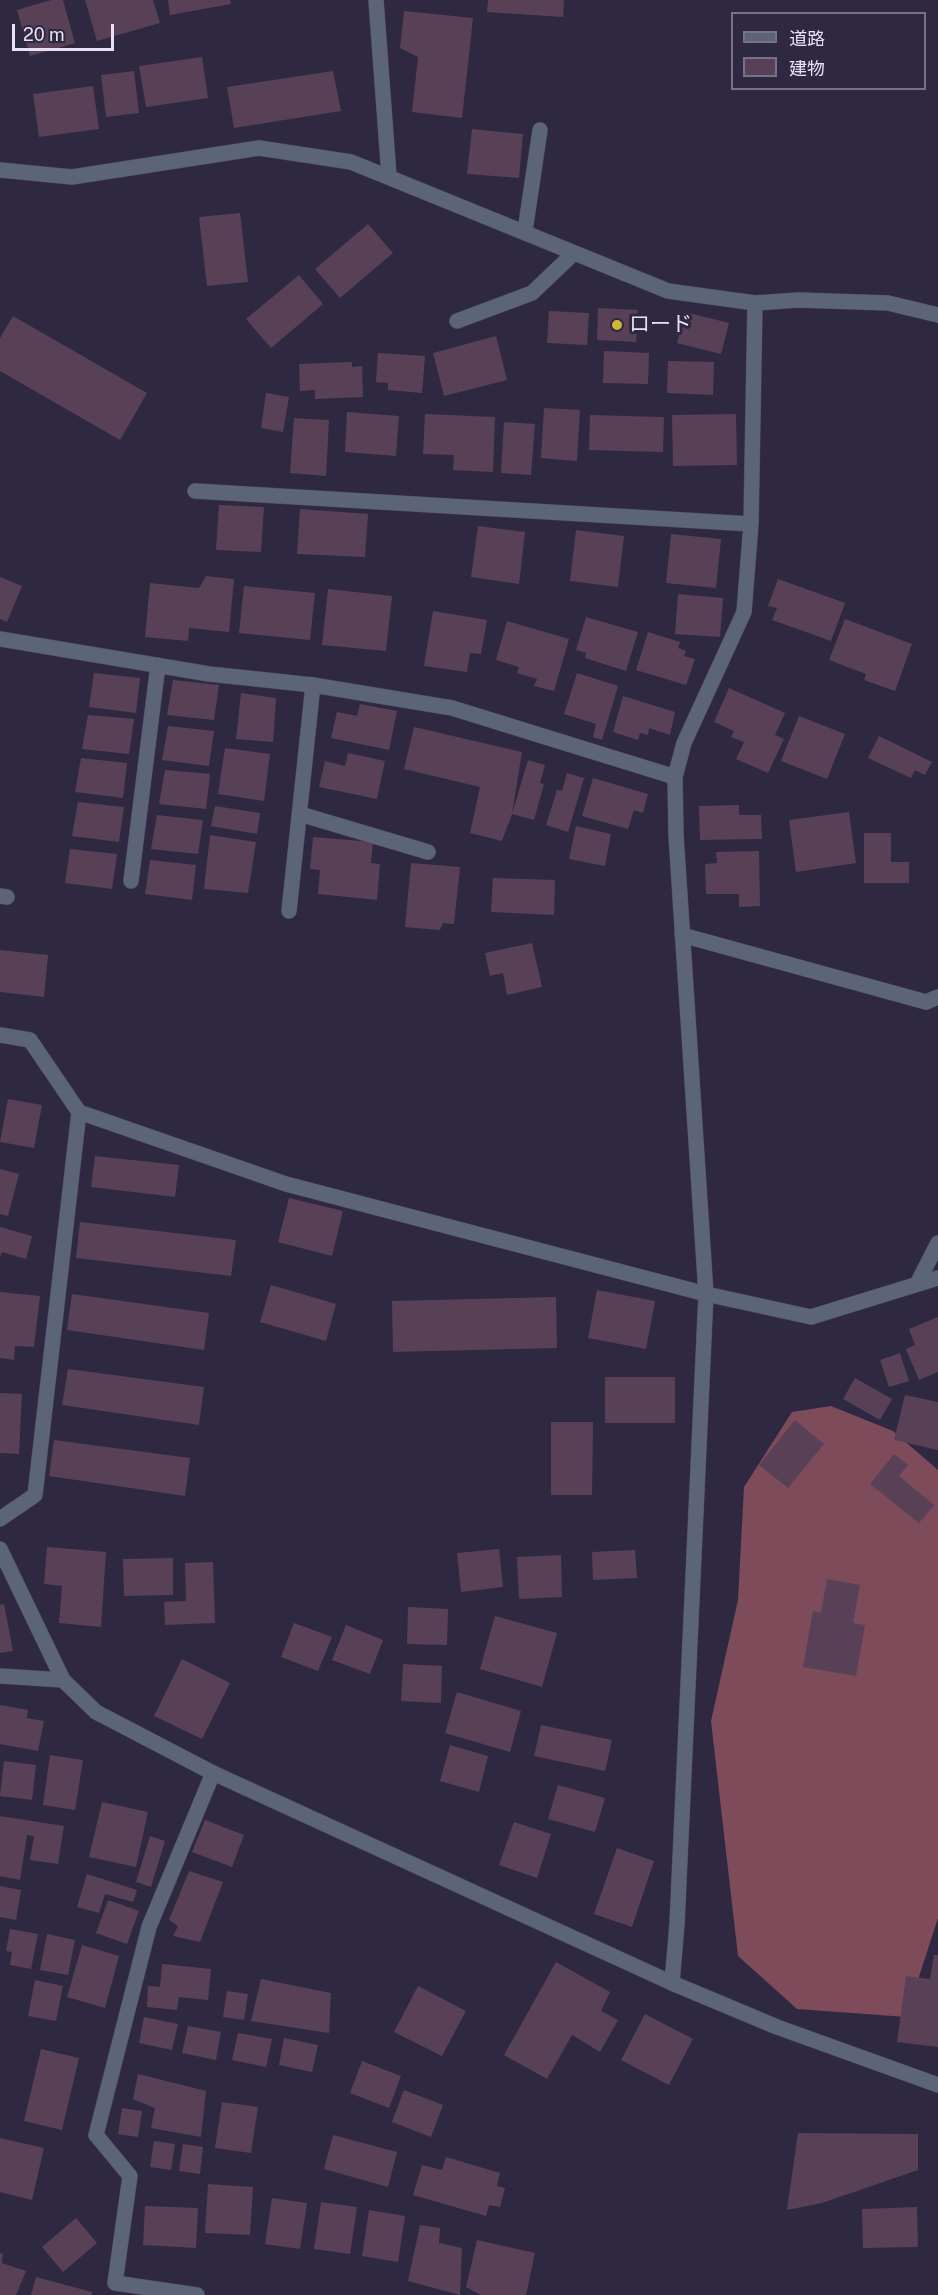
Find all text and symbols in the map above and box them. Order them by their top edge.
scale bar [15,12,117,50]
legend [731,12,926,90]
text: 20 m [23,24,65,45]
text: 道路 [789,28,825,49]
text: 建物 [789,58,825,79]
place label: ロード [629,312,692,338]
marker: ロード [610,318,624,332]

